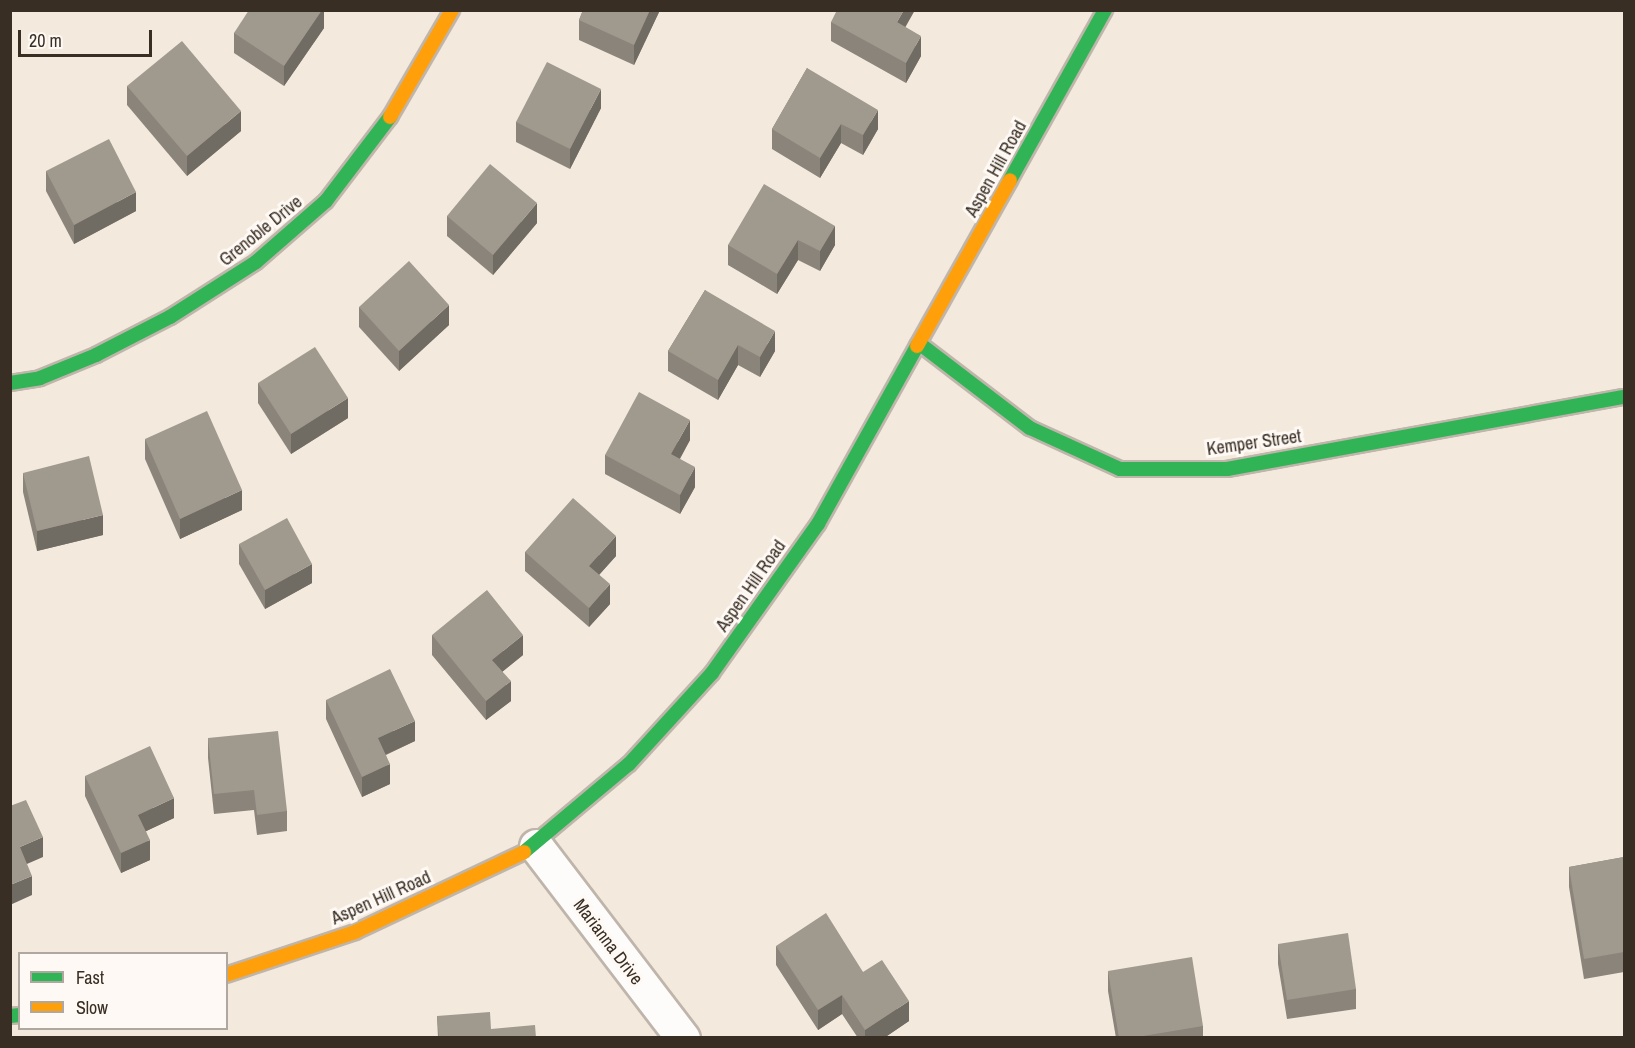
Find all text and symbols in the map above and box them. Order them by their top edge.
scale bar [21,18,154,56]
text: 20 m [29,28,62,53]
street label: Aspen Hill Road [961,117,1031,221]
street label: Grenoble Drive [215,191,307,271]
street label: Kemper Street [1205,426,1303,460]
street label: Aspen Hill Road [712,536,790,636]
street label: Aspen Hill Road [328,866,434,930]
street label: Marianna Drive [569,895,647,989]
legend [18,952,228,1030]
text: Fast [76,965,104,990]
text: Slow [76,995,108,1020]

